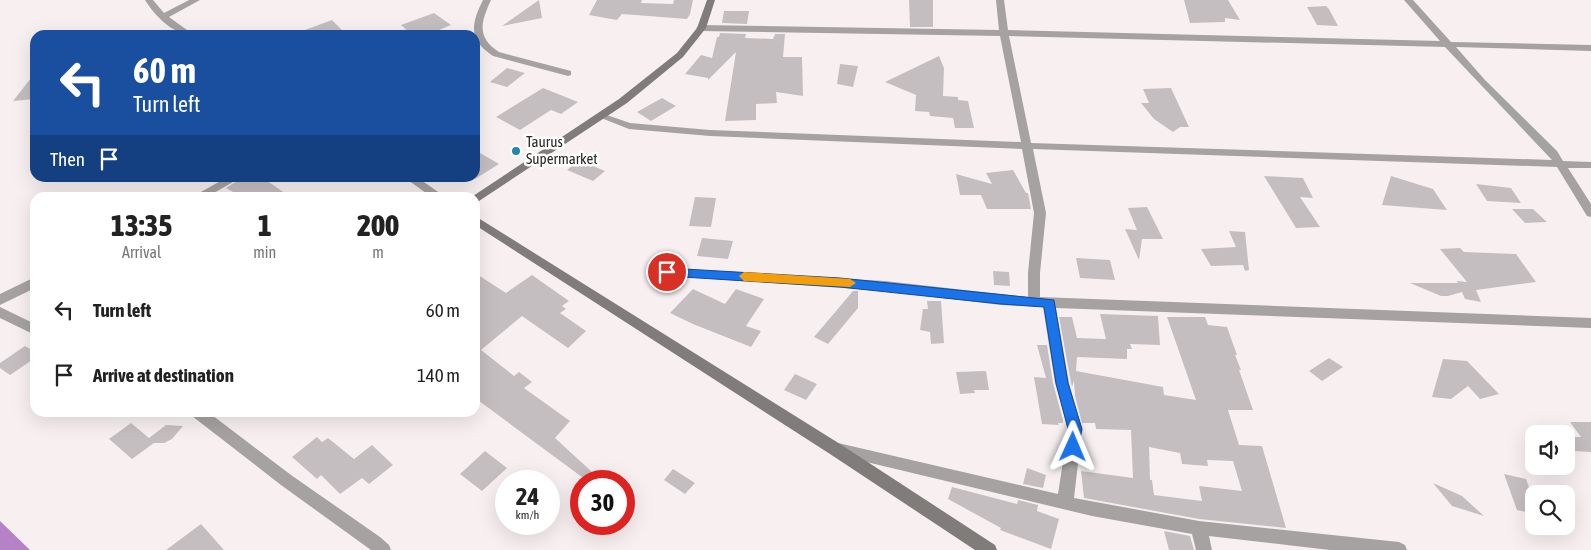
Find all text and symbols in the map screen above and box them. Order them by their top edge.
icon: left [50,50,115,115]
text: 60 m [133,50,196,90]
text: Turn left [133,91,200,117]
place label: Taurus Supermarket [526,133,598,167]
icon: arrive [95,145,123,173]
marker: Taurus Supermarket [510,145,522,157]
text: Then [50,148,85,170]
text: 13:35 [111,208,172,242]
text: 1 [258,208,272,242]
text: 200 [357,208,399,242]
text: Arrival [122,243,161,261]
text: min [253,243,276,261]
text: m [372,243,384,261]
pin [646,251,688,293]
icon: arrive [653,258,681,286]
icon: left [50,296,78,324]
text: Turn left [93,299,151,321]
text: 60 m [426,299,460,321]
icon: arrive [50,361,78,389]
text: Arrive at destination [93,364,234,386]
text: 140 m [417,364,460,386]
position arrow [1046,420,1098,472]
map controls [1525,425,1575,535]
button: sound [1525,425,1575,475]
speed limit sign: 30 [570,470,635,535]
text: 24 [516,482,539,510]
button: search [1525,485,1575,535]
text: km/h [516,508,539,522]

